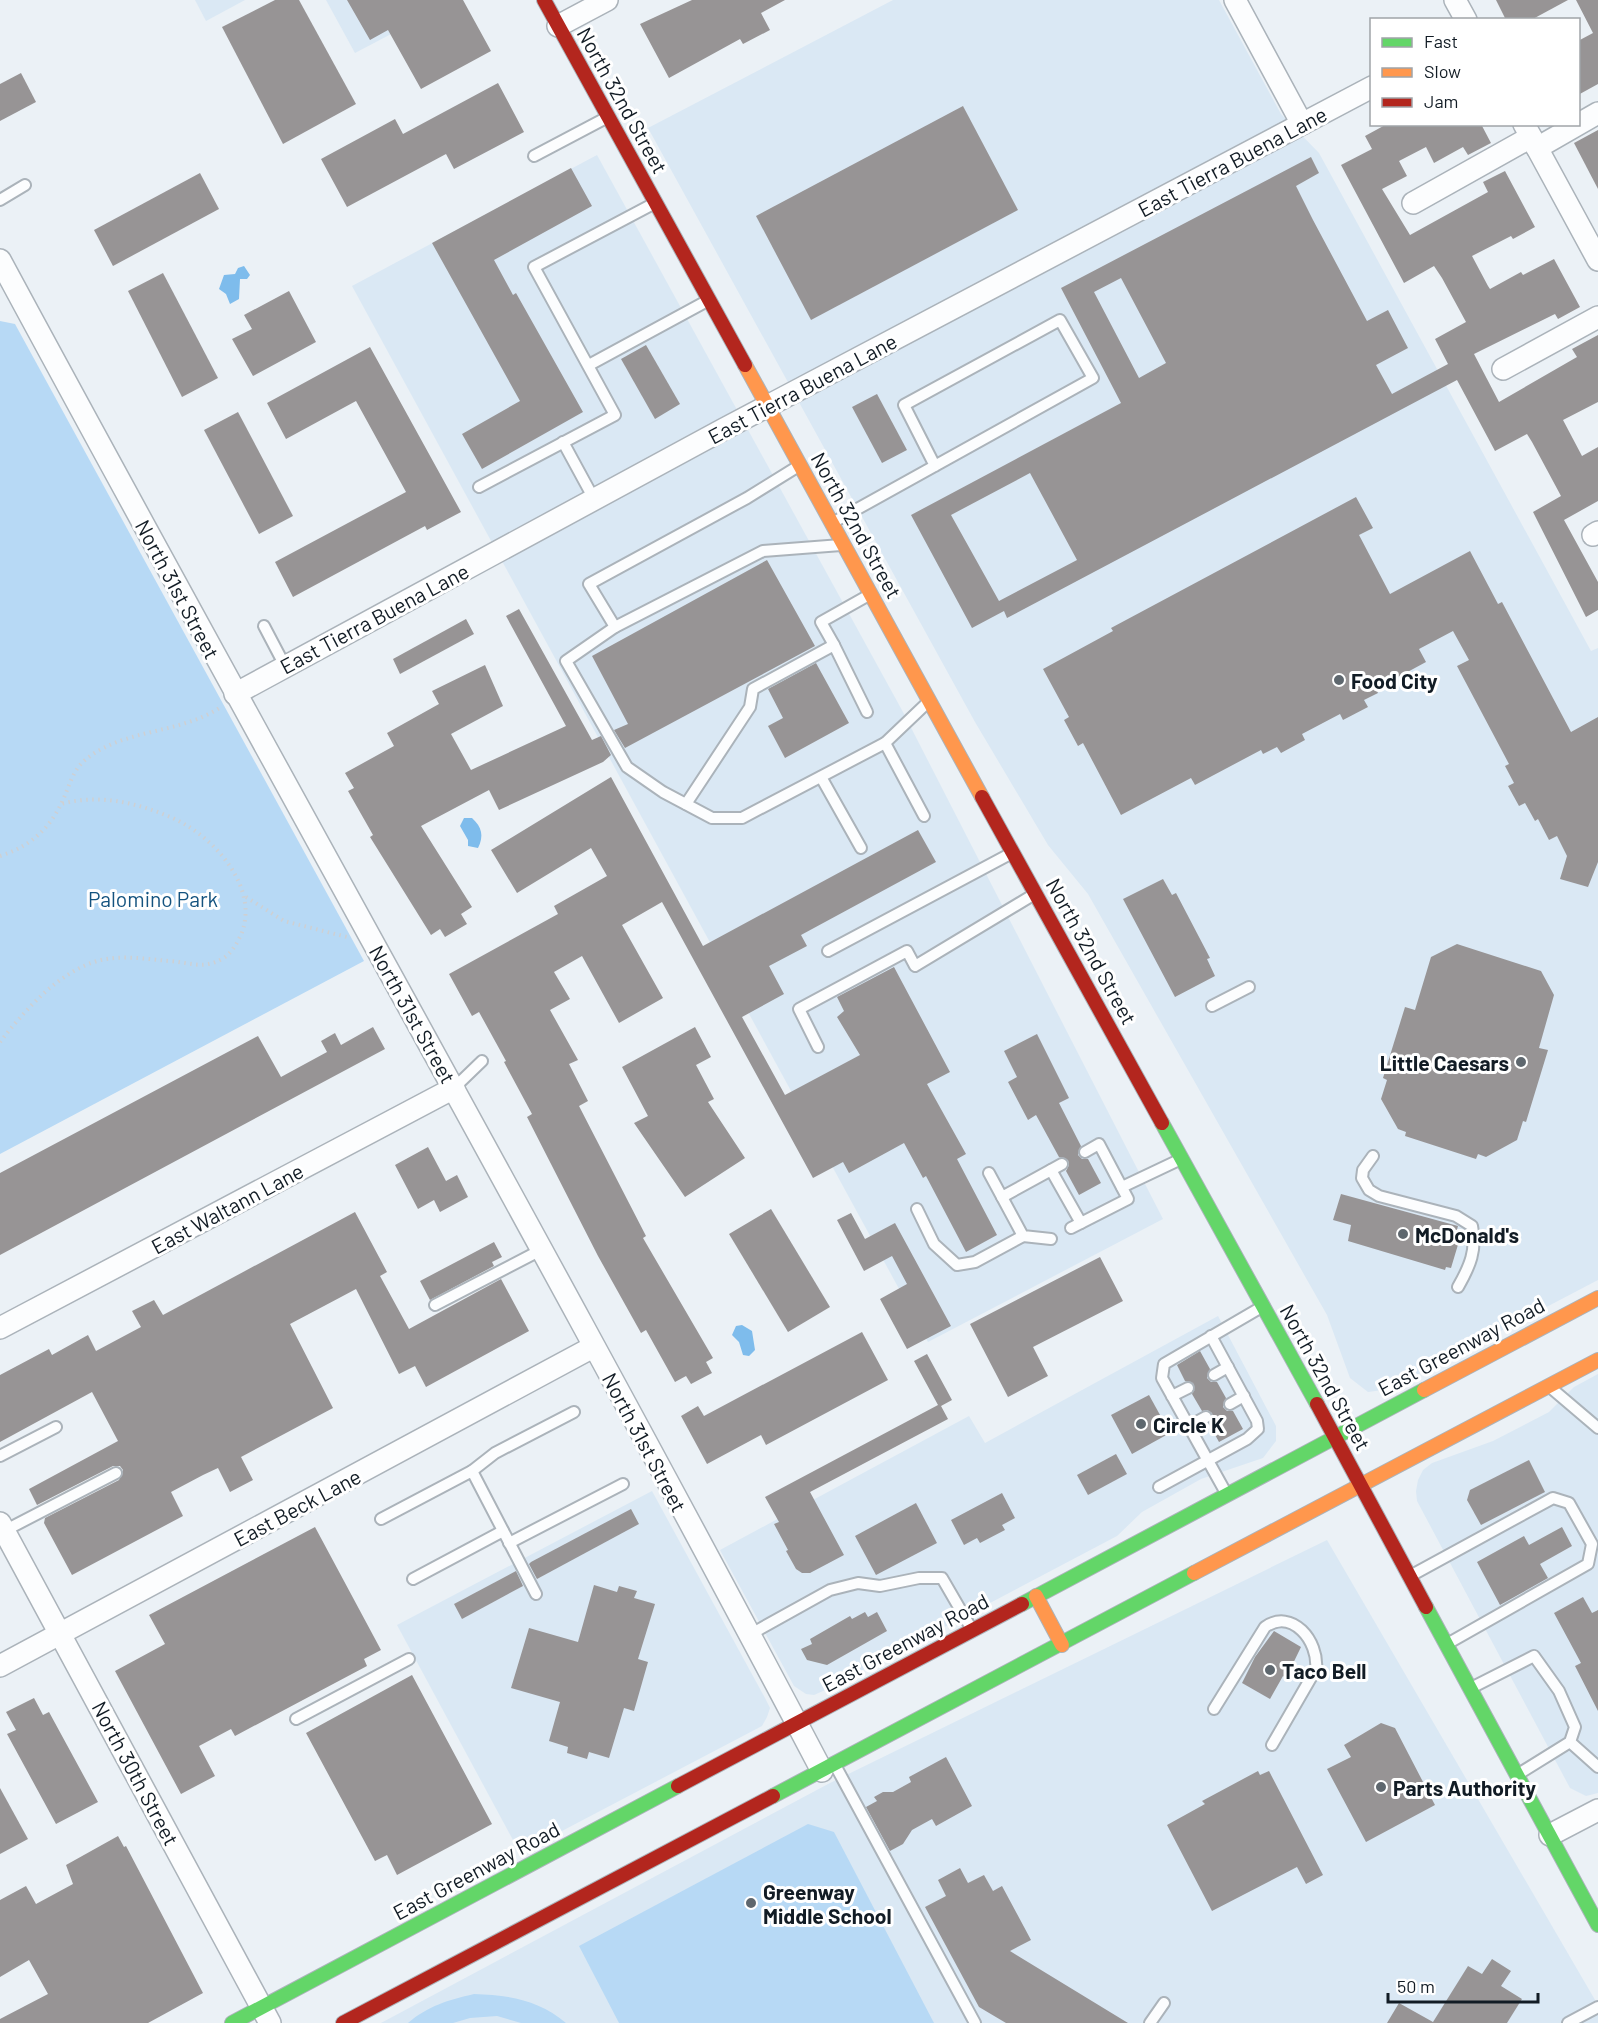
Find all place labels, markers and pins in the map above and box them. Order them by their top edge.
place label: Food City [1351,668,1438,693]
marker: Food City [1332,673,1346,687]
place label: Little Caesars [1380,1050,1509,1075]
marker: Little Caesars [1514,1055,1528,1069]
place label: McDonald's [1415,1222,1519,1247]
marker: McDonald's [1396,1227,1410,1241]
place label: Circle K [1153,1412,1224,1437]
marker: Circle K [1134,1417,1148,1431]
place label: Taco Bell [1282,1658,1366,1683]
marker: Taco Bell [1263,1663,1277,1677]
place label: Parts Authority [1393,1775,1536,1800]
marker: Parts Authority [1374,1780,1388,1794]
place label: Greenway Middle School [763,1879,892,1928]
marker: Greenway Middle School [744,1896,758,1910]

